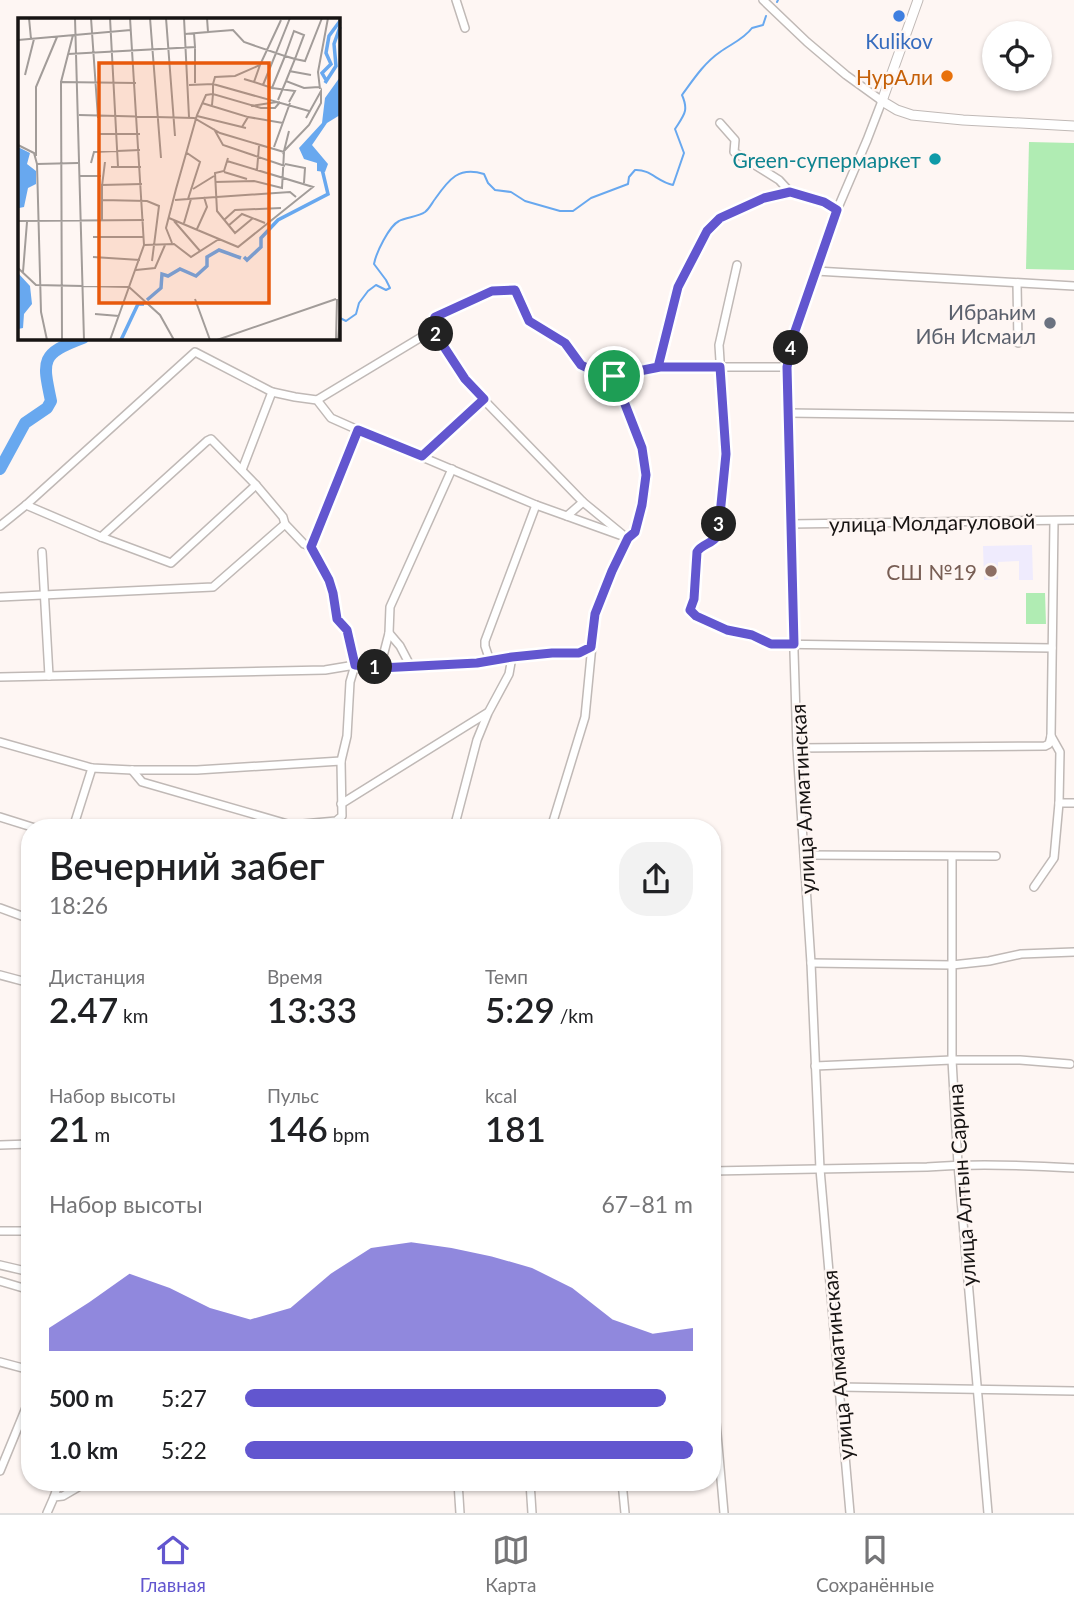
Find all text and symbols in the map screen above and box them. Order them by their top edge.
marker: Kulikov [891,8,907,24]
inset map [18,18,340,340]
map controls [982,21,1052,91]
button: locate [982,21,1052,91]
place label: Kulikov [865,28,933,53]
place label: НурАли [856,64,933,89]
marker: НурАли [939,68,955,84]
place label: Green-супермаркет [732,147,921,172]
marker: Green-супермаркет [927,151,943,167]
place label: Ибраһим Ибн Исмаил [915,299,1036,348]
marker: Ибраһим Ибн Исмаил [1042,315,1058,331]
pin: 2 [418,316,453,352]
text: 2 [430,322,441,345]
pin: 4 [774,330,808,366]
text: 4 [785,336,796,359]
pin [584,346,644,406]
icon: arrive [595,357,633,395]
pin: 3 [702,506,736,542]
street label: улица Молдагуловой [829,508,1035,536]
text: 3 [713,512,724,535]
place label: СШ №19 [886,559,977,584]
marker: СШ №19 [983,563,999,579]
pin: 1 [358,650,392,684]
text: 1 [369,655,380,678]
street label: улица Алматинская [785,703,819,895]
text: Вечерний забег [49,842,325,888]
button: share [619,842,693,916]
text: 18:26 [49,891,108,919]
text: Дистанция [49,965,145,988]
text: Время [267,965,323,988]
text: Темп [485,965,528,988]
text: 2.47 [49,988,118,1030]
text: 13:33 [267,988,357,1030]
text: 5:29 [485,988,555,1030]
text: km [118,1004,148,1027]
text: /km [555,1004,594,1027]
street label: улица Алтын Сарина [941,1083,981,1287]
text: Набор высоты [49,1084,176,1107]
text: Пульс [267,1084,319,1107]
text: kcal [485,1084,517,1107]
text: 21 [49,1107,90,1149]
text: 146 [267,1107,328,1149]
text: 181 [485,1107,546,1149]
text: m [90,1123,110,1146]
text: bpm [328,1123,370,1146]
text: Набор высоты [49,1190,203,1218]
text: 67–81 m [601,1190,693,1218]
street label: улица Алматинская [816,1269,858,1461]
text: 500 m [49,1384,114,1412]
text: 5:27 [161,1384,207,1412]
text: 1.0 km [49,1436,118,1464]
text: 5:22 [161,1436,207,1464]
tab: Главная [140,1531,206,1596]
tab: Карта [485,1531,537,1596]
tab: Сохранённые [816,1531,934,1596]

